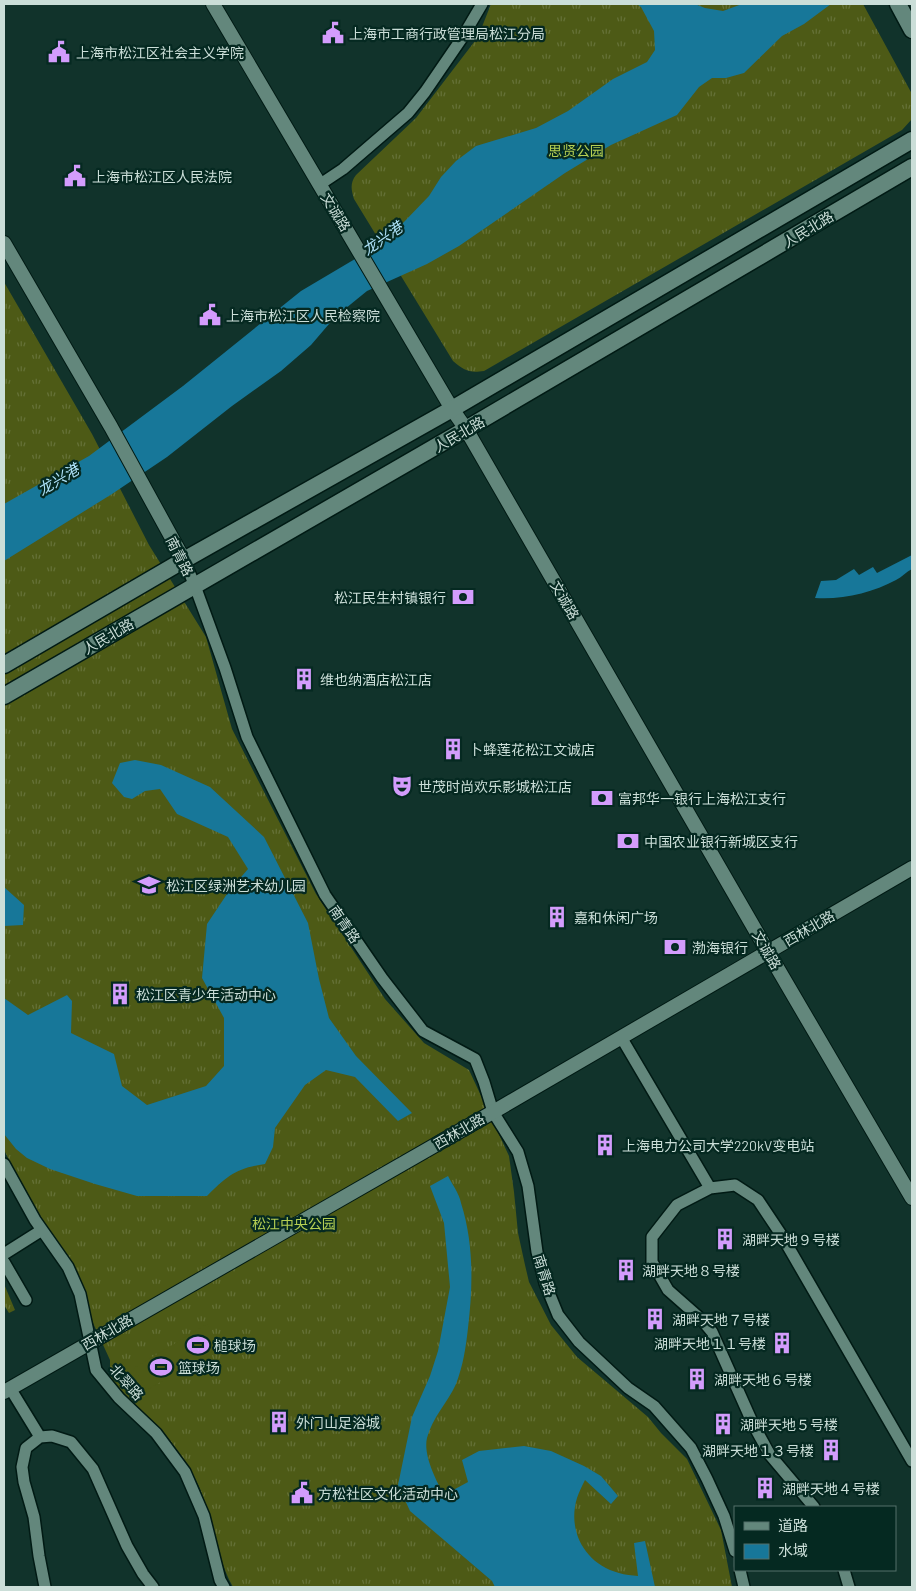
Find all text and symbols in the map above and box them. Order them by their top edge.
public building icon: 上海市工商行政管理局松江分局 [320,20,346,46]
place label: 上海市工商行政管理局松江分局 [349,25,545,42]
public building icon: 上海市松江区社会主义学院 [46,39,72,65]
place label: 上海市松江区社会主义学院 [76,44,244,61]
park label: 思贤公园 [548,142,604,159]
public building icon: 上海市松江区人民法院 [62,163,88,189]
place label: 上海市松江区人民法院 [92,168,232,185]
street label: 文诚路 [318,190,354,234]
street label: 人民北路 [780,207,836,251]
water label: 龙兴港 [358,217,407,258]
public building icon: 上海市松江区人民检察院 [197,302,223,328]
place label: 上海市松江区人民检察院 [226,307,380,324]
street label: 人民北路 [431,413,487,455]
water label: 龙兴港 [34,459,84,498]
street label: 南青路 [163,533,197,579]
street label: 文诚路 [547,578,583,622]
bank icon: 松江民生村镇银行 [450,584,476,610]
place label: 松江民生村镇银行 [334,589,446,606]
street label: 人民北路 [80,615,136,657]
building icon: 维也纳酒店松江店 [291,666,317,692]
place label: 维也纳酒店松江店 [320,671,432,688]
building icon: 卜蜂莲花松江文诚店 [440,736,466,762]
place label: 卜蜂莲花松江文诚店 [469,741,595,758]
theatre icon: 世茂时尚欢乐影城松江店 [389,773,415,799]
place label: 世茂时尚欢乐影城松江店 [418,778,572,795]
bank icon: 富邦华一银行上海松江支行 [589,785,615,811]
place label: 富邦华一银行上海松江支行 [618,790,786,807]
bank icon: 中国农业银行新城区支行 [615,828,641,854]
place label: 中国农业银行新城区支行 [644,833,798,850]
school or university icon: 松江区绿洲艺术幼儿园 [136,872,162,898]
place label: 松江区绿洲艺术幼儿园 [166,877,306,894]
street label: 南青路 [326,902,364,946]
building icon: 嘉和休闲广场 [544,904,570,930]
street label: 西林北路 [781,907,837,949]
place label: 嘉和休闲广场 [574,909,658,926]
street label: 文诚路 [749,928,785,972]
bank icon: 渤海银行 [662,934,688,960]
place label: 渤海银行 [692,939,748,956]
building icon: 松江区青少年活动中心 [107,981,133,1007]
place label: 松江区青少年活动中心 [136,986,276,1003]
street label: 西林北路 [431,1110,487,1152]
building icon: 上海电力公司大学220kV变电站 [592,1132,618,1158]
place label: 上海电力公司大学220kV变电站 [622,1137,814,1154]
park label: 松江中央公园 [252,1215,336,1232]
building icon: 湖畔天地９号楼 [712,1226,738,1252]
place label: 湖畔天地９号楼 [742,1231,840,1248]
street label: 南青路 [531,1252,559,1298]
building icon: 湖畔天地８号楼 [613,1257,639,1283]
place label: 湖畔天地８号楼 [642,1262,740,1279]
building icon: 湖畔天地７号楼 [642,1306,668,1332]
street label: 西林北路 [79,1311,135,1353]
place label: 湖畔天地７号楼 [672,1311,770,1328]
building icon: 湖畔天地１１号楼 [769,1330,795,1356]
sports icon: 槌球场 [185,1332,211,1358]
place label: 湖畔天地１１号楼 [654,1335,766,1352]
place label: 槌球场 [214,1337,256,1354]
sports icon: 篮球场 [148,1354,174,1380]
place label: 篮球场 [178,1359,220,1376]
street label: 北翠路 [107,1361,147,1403]
building icon: 湖畔天地６号楼 [684,1366,710,1392]
place label: 湖畔天地６号楼 [714,1371,812,1388]
building icon: 外门山足浴城 [266,1409,292,1435]
building icon: 湖畔天地５号楼 [710,1411,736,1437]
place label: 外门山足浴城 [296,1414,380,1431]
place label: 湖畔天地５号楼 [740,1416,838,1433]
building icon: 湖畔天地１３号楼 [818,1437,844,1463]
place label: 湖畔天地１３号楼 [702,1442,814,1459]
building icon: 湖畔天地４号楼 [752,1475,778,1501]
public building icon: 方松社区文化活动中心 [289,1480,315,1506]
place label: 湖畔天地４号楼 [782,1480,880,1497]
place label: 方松社区文化活动中心 [318,1485,458,1502]
legend [734,1506,896,1571]
text: 道路 [778,1516,808,1534]
text: 水域 [778,1541,808,1559]

